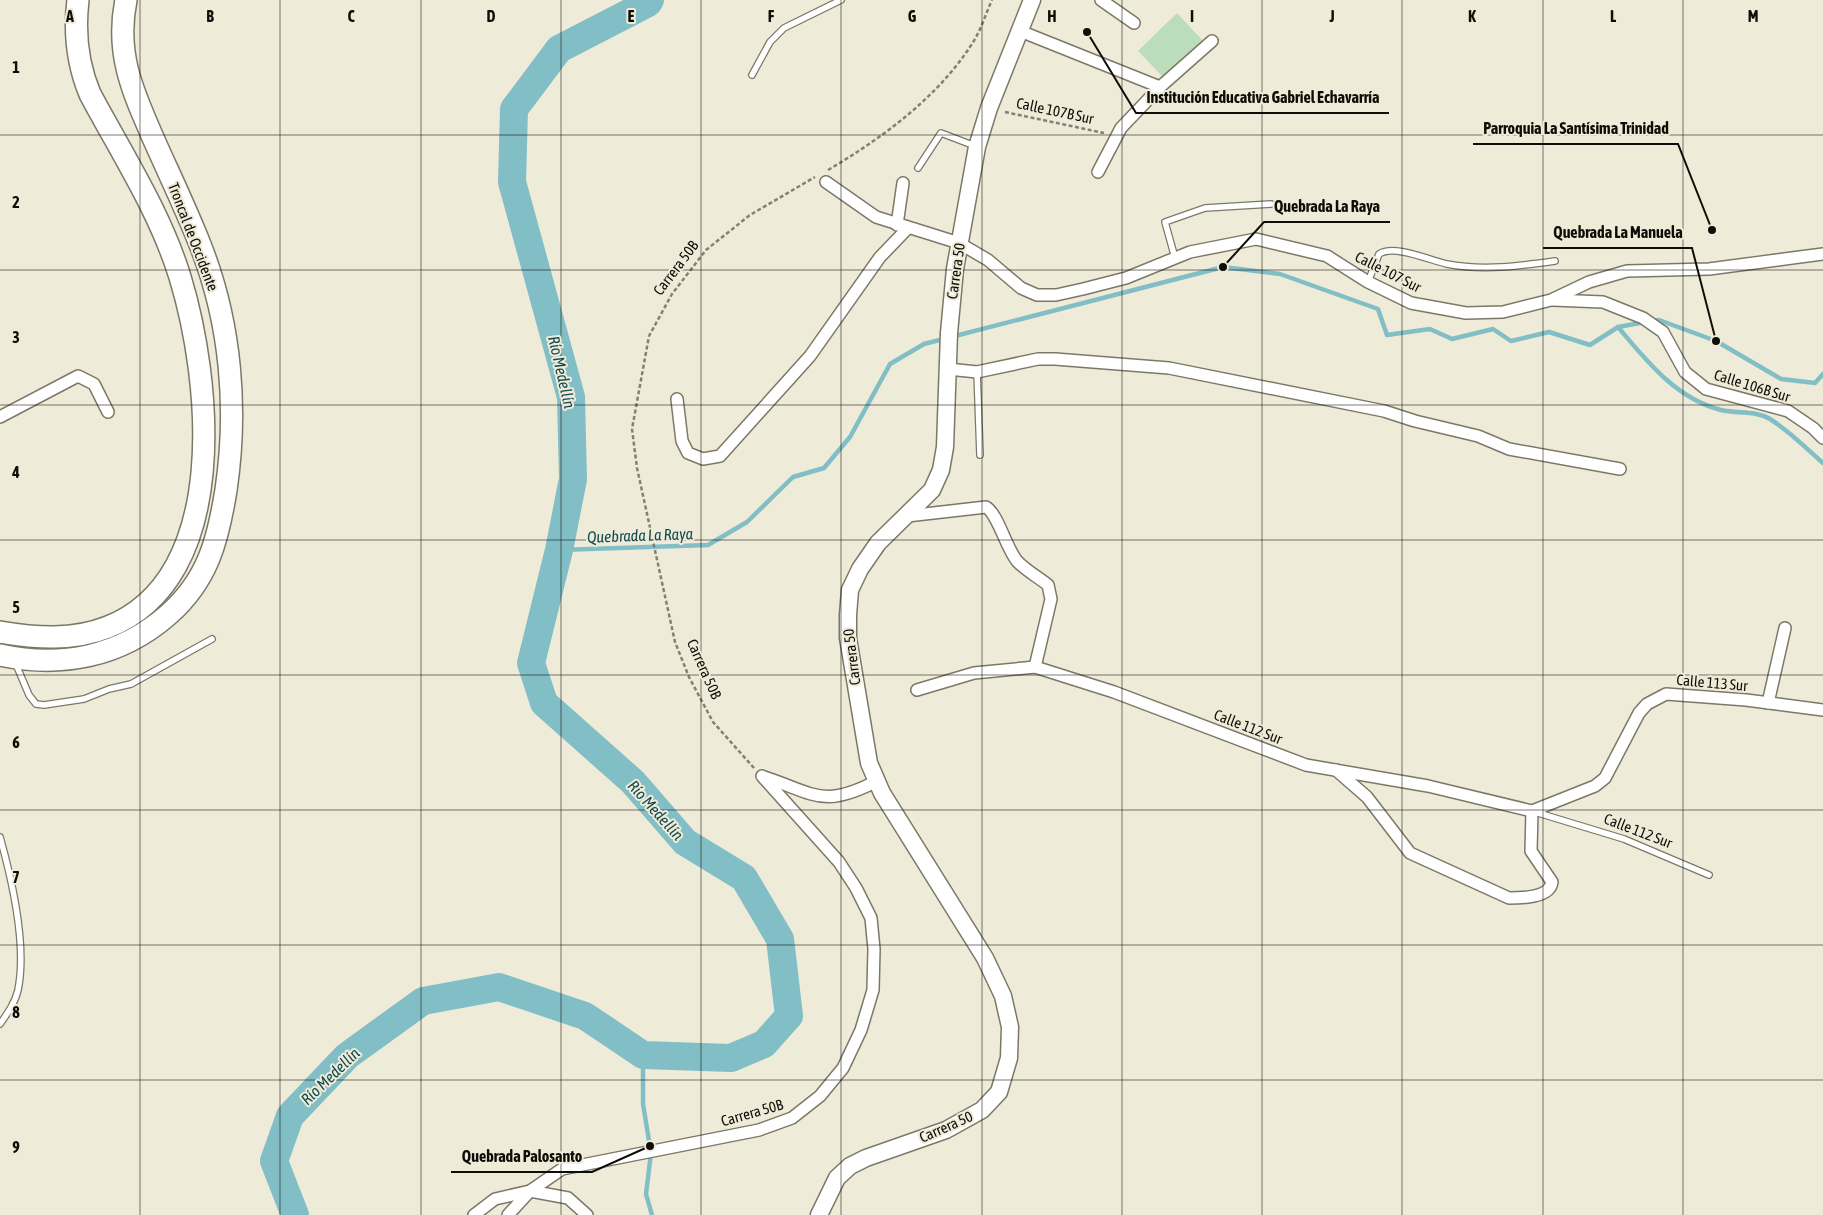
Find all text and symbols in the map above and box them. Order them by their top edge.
text: A [65,7,74,25]
text: B [206,7,214,25]
text: C [347,7,355,25]
text: D [487,7,496,25]
text: E [628,7,635,25]
text: F [768,7,775,25]
text: G [908,7,917,25]
text: H [1047,7,1057,25]
text: I [1190,7,1194,25]
text: J [1328,7,1335,25]
text: K [1468,7,1476,25]
text: L [1610,7,1617,25]
text: M [1748,7,1758,25]
text: 1 [12,58,20,76]
callout: Institución Educativa Gabriel Echavarría [1136,82,1389,113]
text: Institución Educativa Gabriel Echavarría [1147,88,1380,106]
street label: Calle 107B Sur [1015,94,1096,127]
callout: Parroquia La Santísima Trinidad [1473,113,1678,144]
text: Parroquia La Santísima Trinidad [1483,119,1669,137]
street label: Troncal de Occidente [165,180,222,293]
callout: Quebrada La Raya [1264,191,1390,222]
text: 2 [12,193,20,211]
text: Quebrada La Raya [1274,197,1380,215]
callout: Quebrada La Manuela [1543,217,1692,248]
text: Quebrada La Manuela [1553,223,1683,241]
street label: Carrera 50B [650,237,702,298]
street label: Carrera 50 [943,242,968,300]
street label: Calle 107 Sur [1352,248,1424,296]
text: 3 [12,328,20,346]
water label: Río Medellín [545,334,579,410]
street label: Calle 106B Sur [1712,366,1793,405]
text: 4 [11,463,20,481]
water label: Quebrada La Raya [587,524,694,547]
text: 5 [12,598,20,616]
street label: Carrera 50 [840,628,863,686]
street label: Carrera 50B [684,636,725,701]
street label: Calle 113 Sur [1676,671,1749,694]
street label: Calle 112 Sur [1212,706,1285,747]
text: 6 [12,733,20,751]
water label: Río Medellín [625,777,688,844]
street label: Calle 112 Sur [1602,810,1675,851]
text: 7 [12,868,20,886]
text: 8 [12,1003,20,1021]
water label: Río Medellín [297,1044,363,1108]
street label: Carrera 50B [719,1096,785,1129]
street label: Carrera 50 [916,1107,975,1146]
text: 9 [12,1138,20,1156]
callout: Quebrada Palosanto [451,1141,592,1172]
text: Quebrada Palosanto [462,1147,583,1165]

